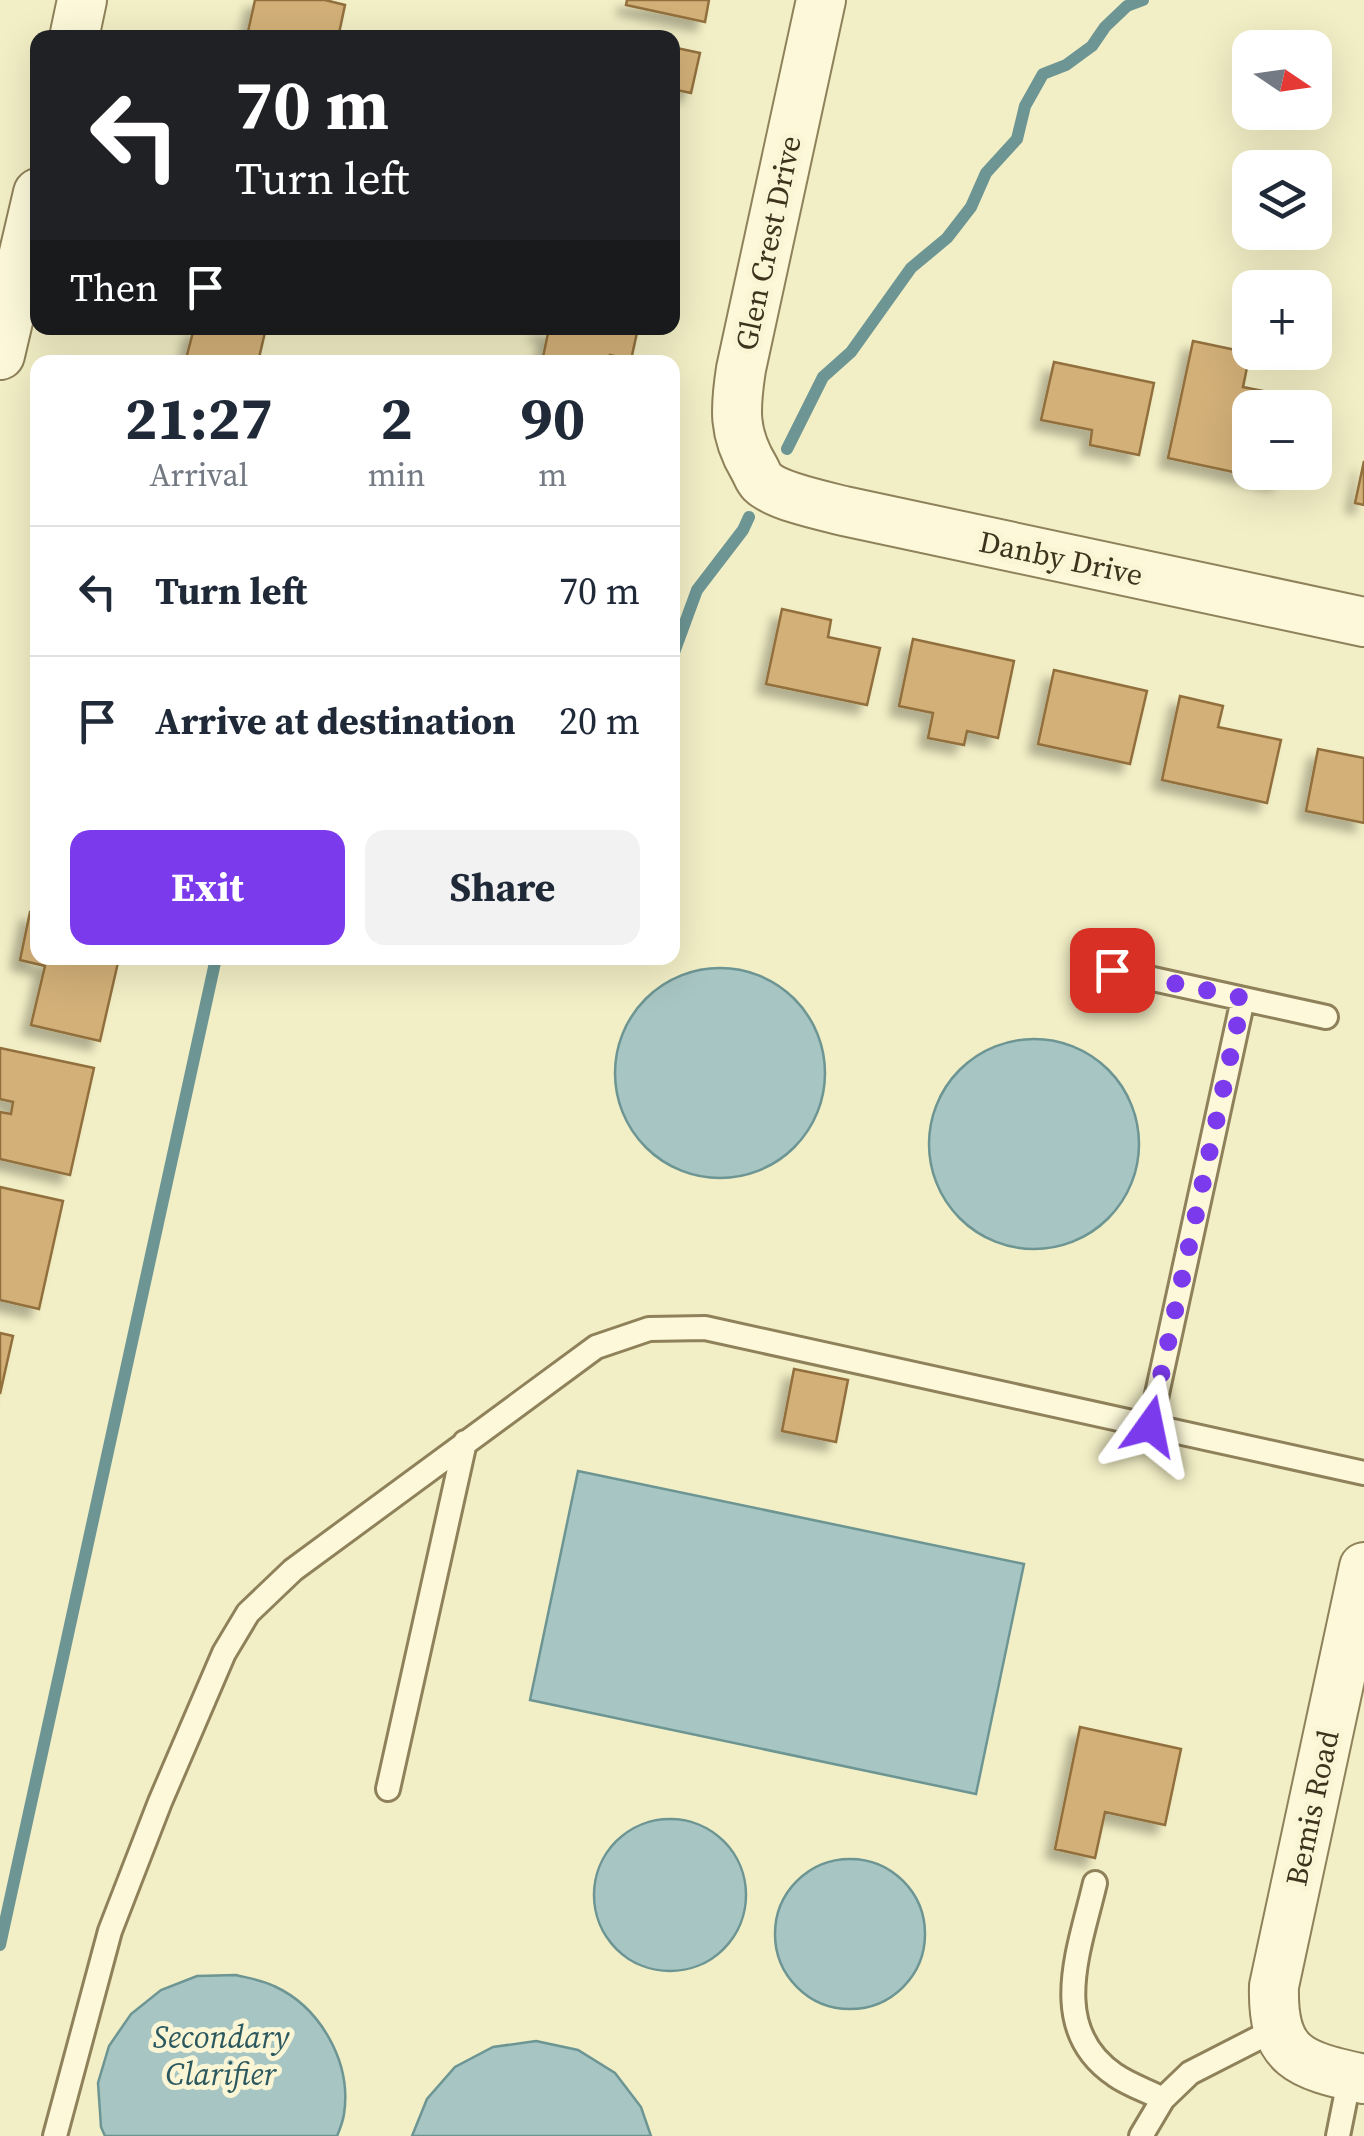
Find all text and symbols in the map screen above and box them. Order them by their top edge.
north arrow [1232,30,1332,130]
map controls [1232,30,1332,490]
text: 70 m [235,56,389,152]
icon: left [70,70,200,200]
street label: Glen Crest Drive [725,132,811,354]
text: Turn left [235,147,409,209]
button: layers [1232,150,1332,250]
icon: arrive [178,260,233,315]
text: Then [70,262,158,314]
button: + [1232,270,1332,370]
text: 21:27 [125,377,273,459]
text: 2 [380,377,413,459]
text: 90 [520,377,585,459]
button: − [1232,390,1332,490]
text: Arrival [149,453,248,497]
text: min [368,453,425,497]
text: m [538,453,567,497]
street label: Danby Drive [975,521,1147,595]
icon: left [70,564,125,619]
text: Turn left [155,565,307,617]
text: 70 m [559,565,640,617]
icon: arrive [70,694,125,749]
text: Arrive at destination [155,695,516,747]
text: 20 m [559,695,640,747]
button: Exit [70,830,345,945]
button: Share [365,830,640,945]
pin [1070,928,1155,1013]
icon: arrive [1085,943,1140,998]
position arrow [1098,1374,1202,1478]
street label: Bemis Road [1276,1726,1348,1890]
water label: Secondary Clarifier [153,2015,290,2096]

